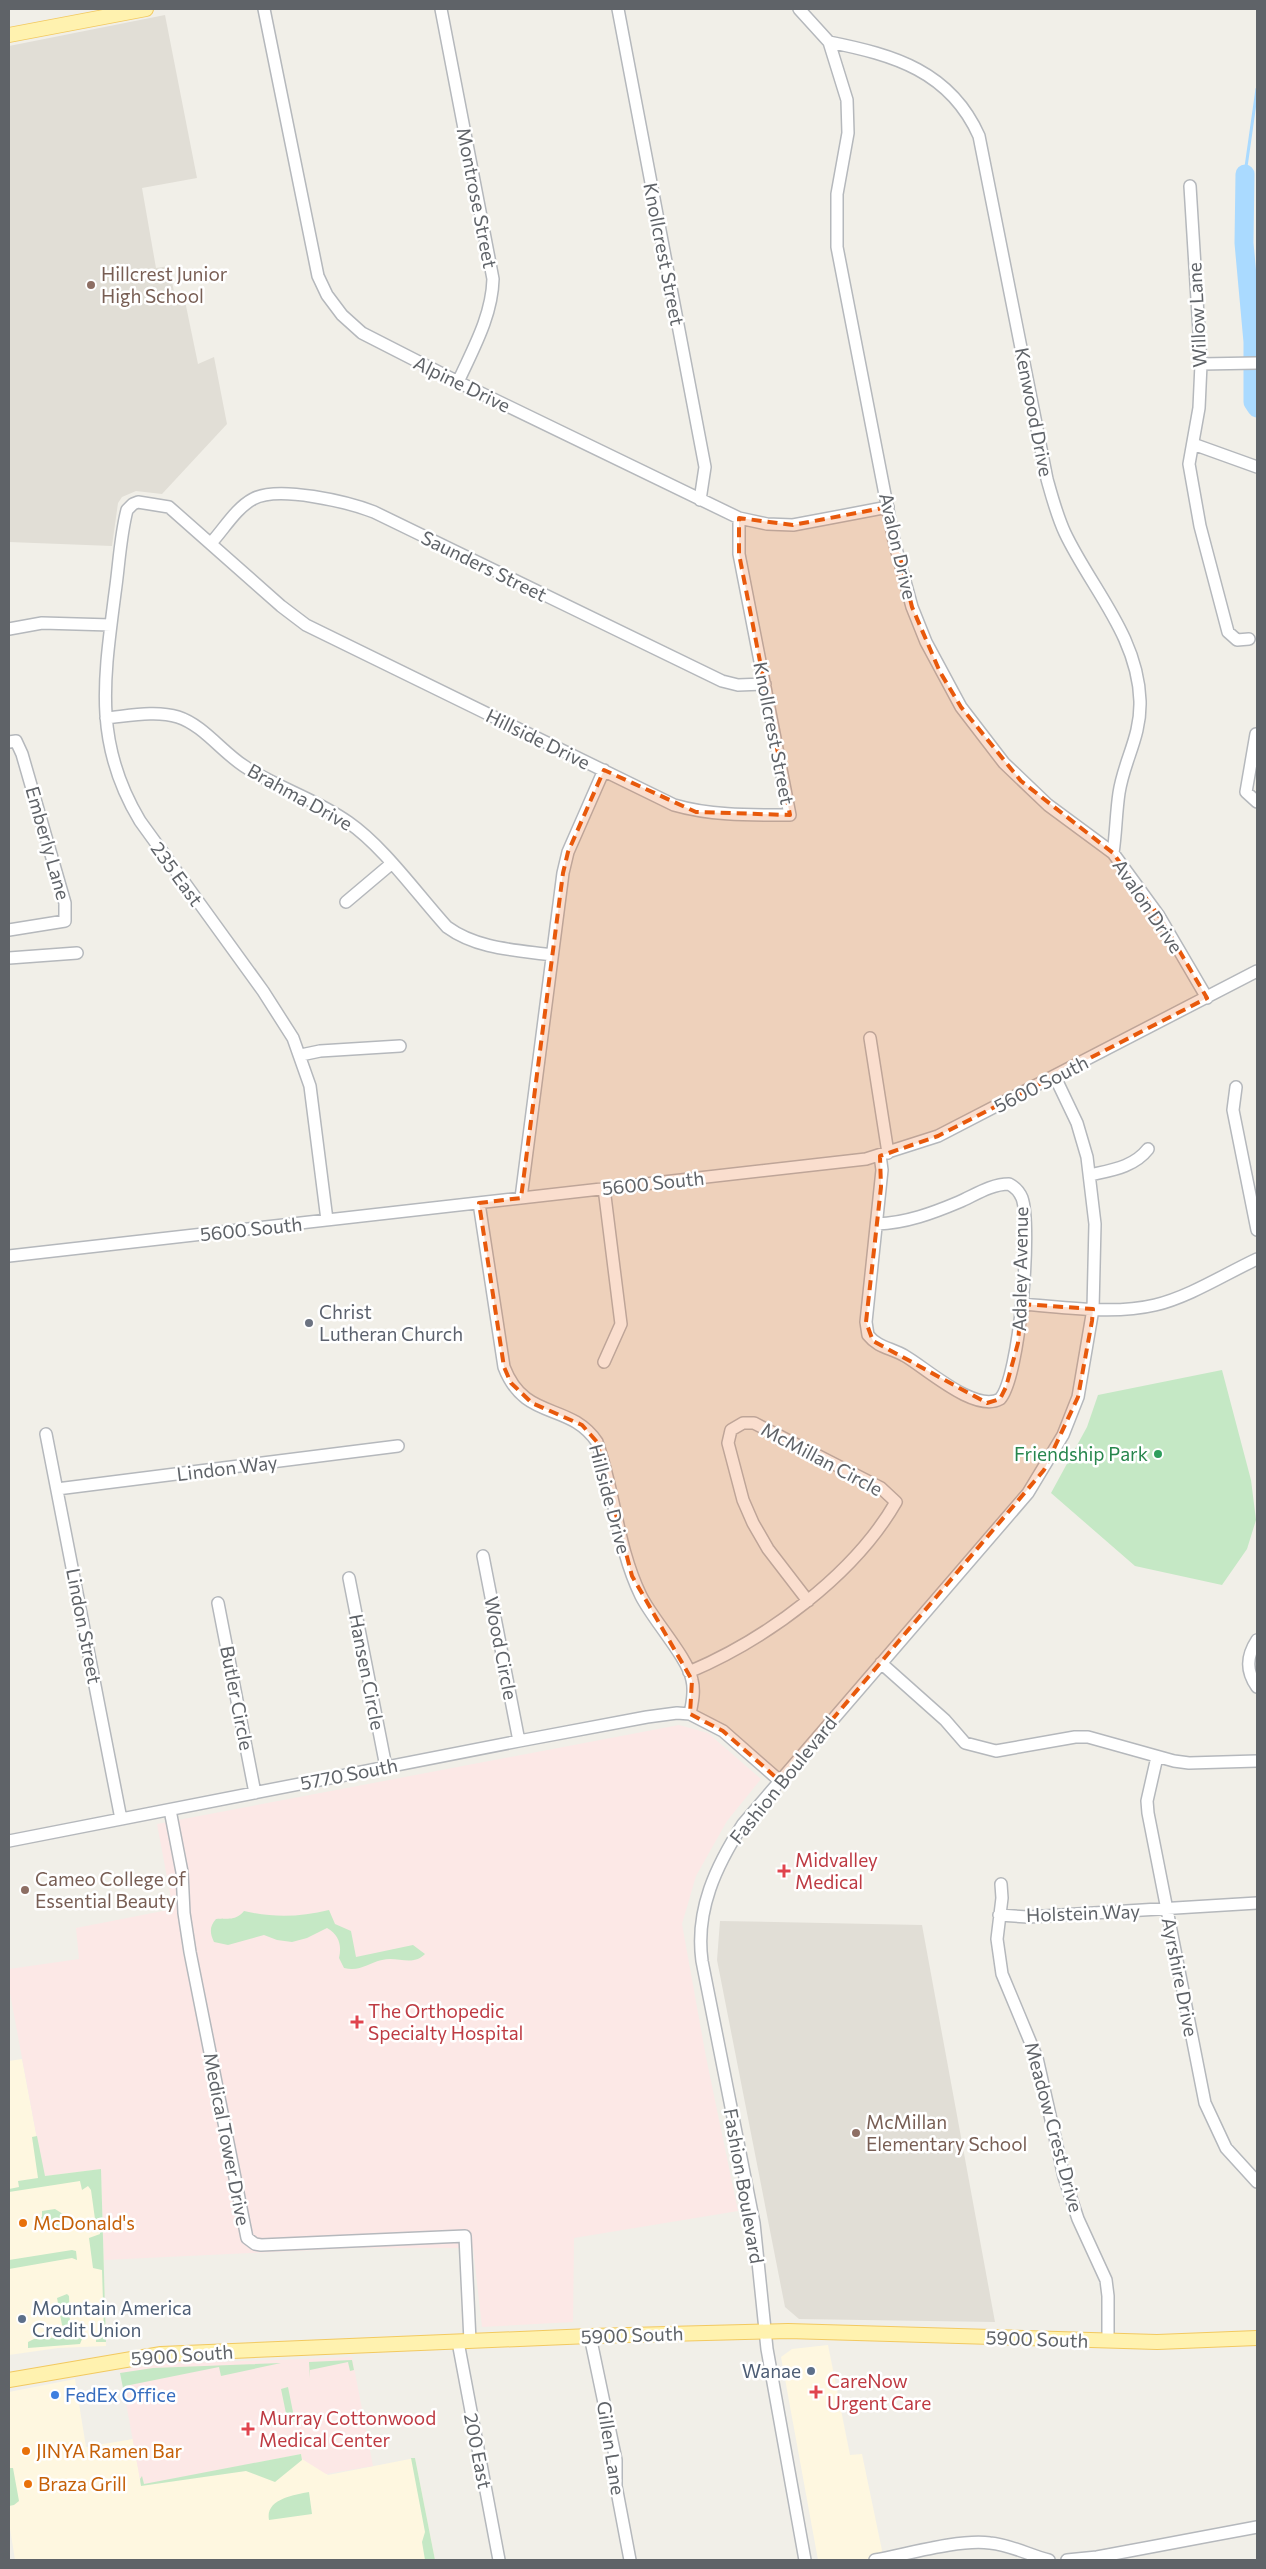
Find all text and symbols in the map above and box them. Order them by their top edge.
street label: Montrose Street [453,126,502,270]
street label: Knollcrest Street [639,181,690,327]
place label: Hillcrest Junior High School [101,262,228,307]
street label: Willow Lane [1182,262,1211,368]
marker: Hillcrest Junior High School [85,279,97,291]
street label: Kenwood Drive [1011,345,1058,478]
street label: Alpine Drive [410,350,514,417]
street label: Avalon Drive [875,490,922,601]
street label: Saunders Street [418,525,551,606]
street label: Knollcrest Street [749,660,800,806]
street label: Hillside Drive [482,703,594,774]
street label: Brahma Drive [244,758,357,835]
street label: Emberly Lane [21,784,76,902]
street label: 235 East [146,837,208,910]
street label: Avalon Drive [1109,854,1188,957]
street label: 5600 South [990,1050,1092,1117]
street label: 5600 South [601,1166,705,1199]
street label: Adaley Avenue [1007,1206,1032,1332]
street label: 5600 South [199,1212,303,1245]
place label: Christ Lutheran Church [319,1300,463,1345]
marker: Christ Lutheran Church [303,1317,315,1329]
street label: McMillan Circle [758,1417,887,1500]
street label: Hillside Drive [585,1441,636,1556]
place label: Friendship Park [1014,1442,1148,1465]
marker: Friendship Park [1152,1448,1164,1460]
street label: Lindon Way [175,1450,279,1485]
street label: Lindon Street [62,1566,107,1686]
street label: Wood Circle [480,1594,523,1702]
street label: Hansen Circle [345,1612,390,1732]
street label: Butler Circle [216,1644,259,1752]
street label: Fashion Boulevard [724,1711,841,1848]
street label: 5770 South [298,1753,400,1794]
place label: Midvalley Medical [795,1848,878,1893]
marker: Midvalley Medical [777,1864,791,1878]
place label: Cameo College of Essential Beauty [35,1867,187,1912]
marker: Cameo College of Essential Beauty [19,1884,31,1896]
street label: Holstein Way [1026,1899,1141,1926]
street label: Ayrshire Drive [1158,1915,1203,2038]
place label: The Orthopedic Specialty Hospital [368,1999,523,2044]
marker: The Orthopedic Specialty Hospital [350,2015,364,2029]
street label: Meadow Crest Drive [1021,2039,1088,2214]
street label: Medical Tower Drive [199,2051,256,2227]
street label: Fashion Boulevard [720,2106,769,2265]
place label: McMillan Elementary School [866,2110,1027,2155]
marker: McMillan Elementary School [850,2127,862,2139]
place label: McDonald's [33,2211,135,2234]
marker: McDonald's [17,2217,29,2229]
place label: Mountain America Credit Union [32,2296,192,2341]
marker: Mountain America Credit Union [16,2313,28,2325]
street label: 5900 South [580,2321,684,2348]
street label: 5900 South [985,2325,1089,2352]
street label: 5900 South [130,2339,234,2370]
place label: Wanae [742,2359,801,2382]
marker: Wanae [805,2365,817,2377]
place label: CareNow Urgent Care [827,2369,931,2414]
place label: FedEx Office [65,2383,176,2406]
marker: CareNow Urgent Care [809,2385,823,2399]
marker: FedEx Office [49,2389,61,2401]
street label: Gillen Lane [593,2399,630,2497]
place label: Murray Cottonwood Medical Center [259,2406,436,2451]
street label: 200 East [460,2411,497,2491]
marker: Murray Cottonwood Medical Center [241,2422,255,2436]
place label: JINYA Ramen Bar [36,2439,183,2462]
marker: JINYA Ramen Bar [20,2445,32,2457]
place label: Braza Grill [38,2472,127,2495]
marker: Braza Grill [22,2478,34,2490]

